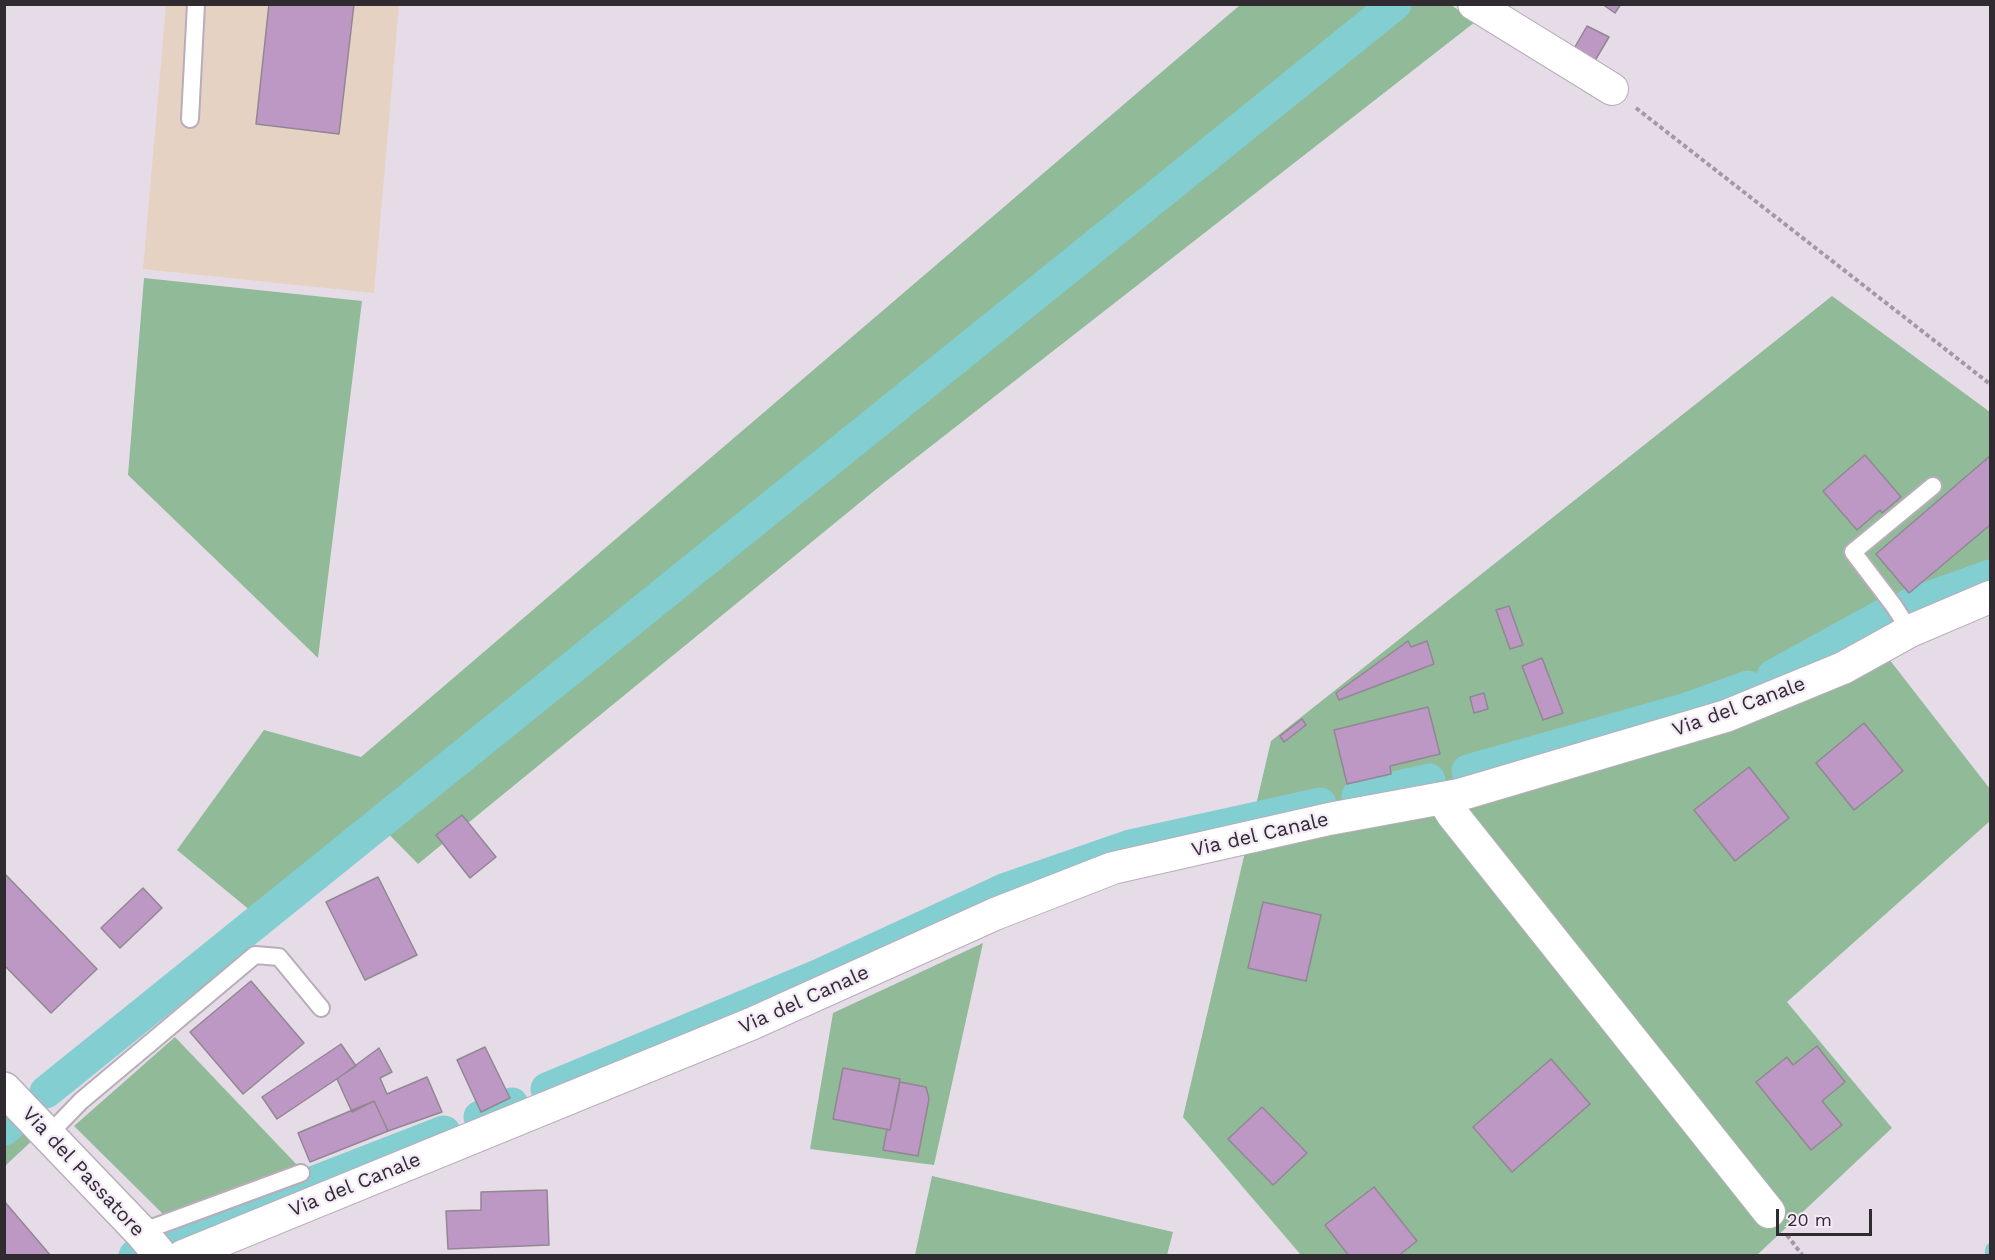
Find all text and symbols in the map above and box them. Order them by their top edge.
street label: Via del Canale [1669,672,1809,742]
street label: Via del Canale [1189,808,1331,862]
street label: Via del Canale [735,961,873,1039]
street label: Via del Passatore [17,1102,149,1242]
street label: Via del Canale [286,1148,424,1222]
scale bar [1779,1197,1875,1235]
text: 20 m [1787,1209,1832,1230]

